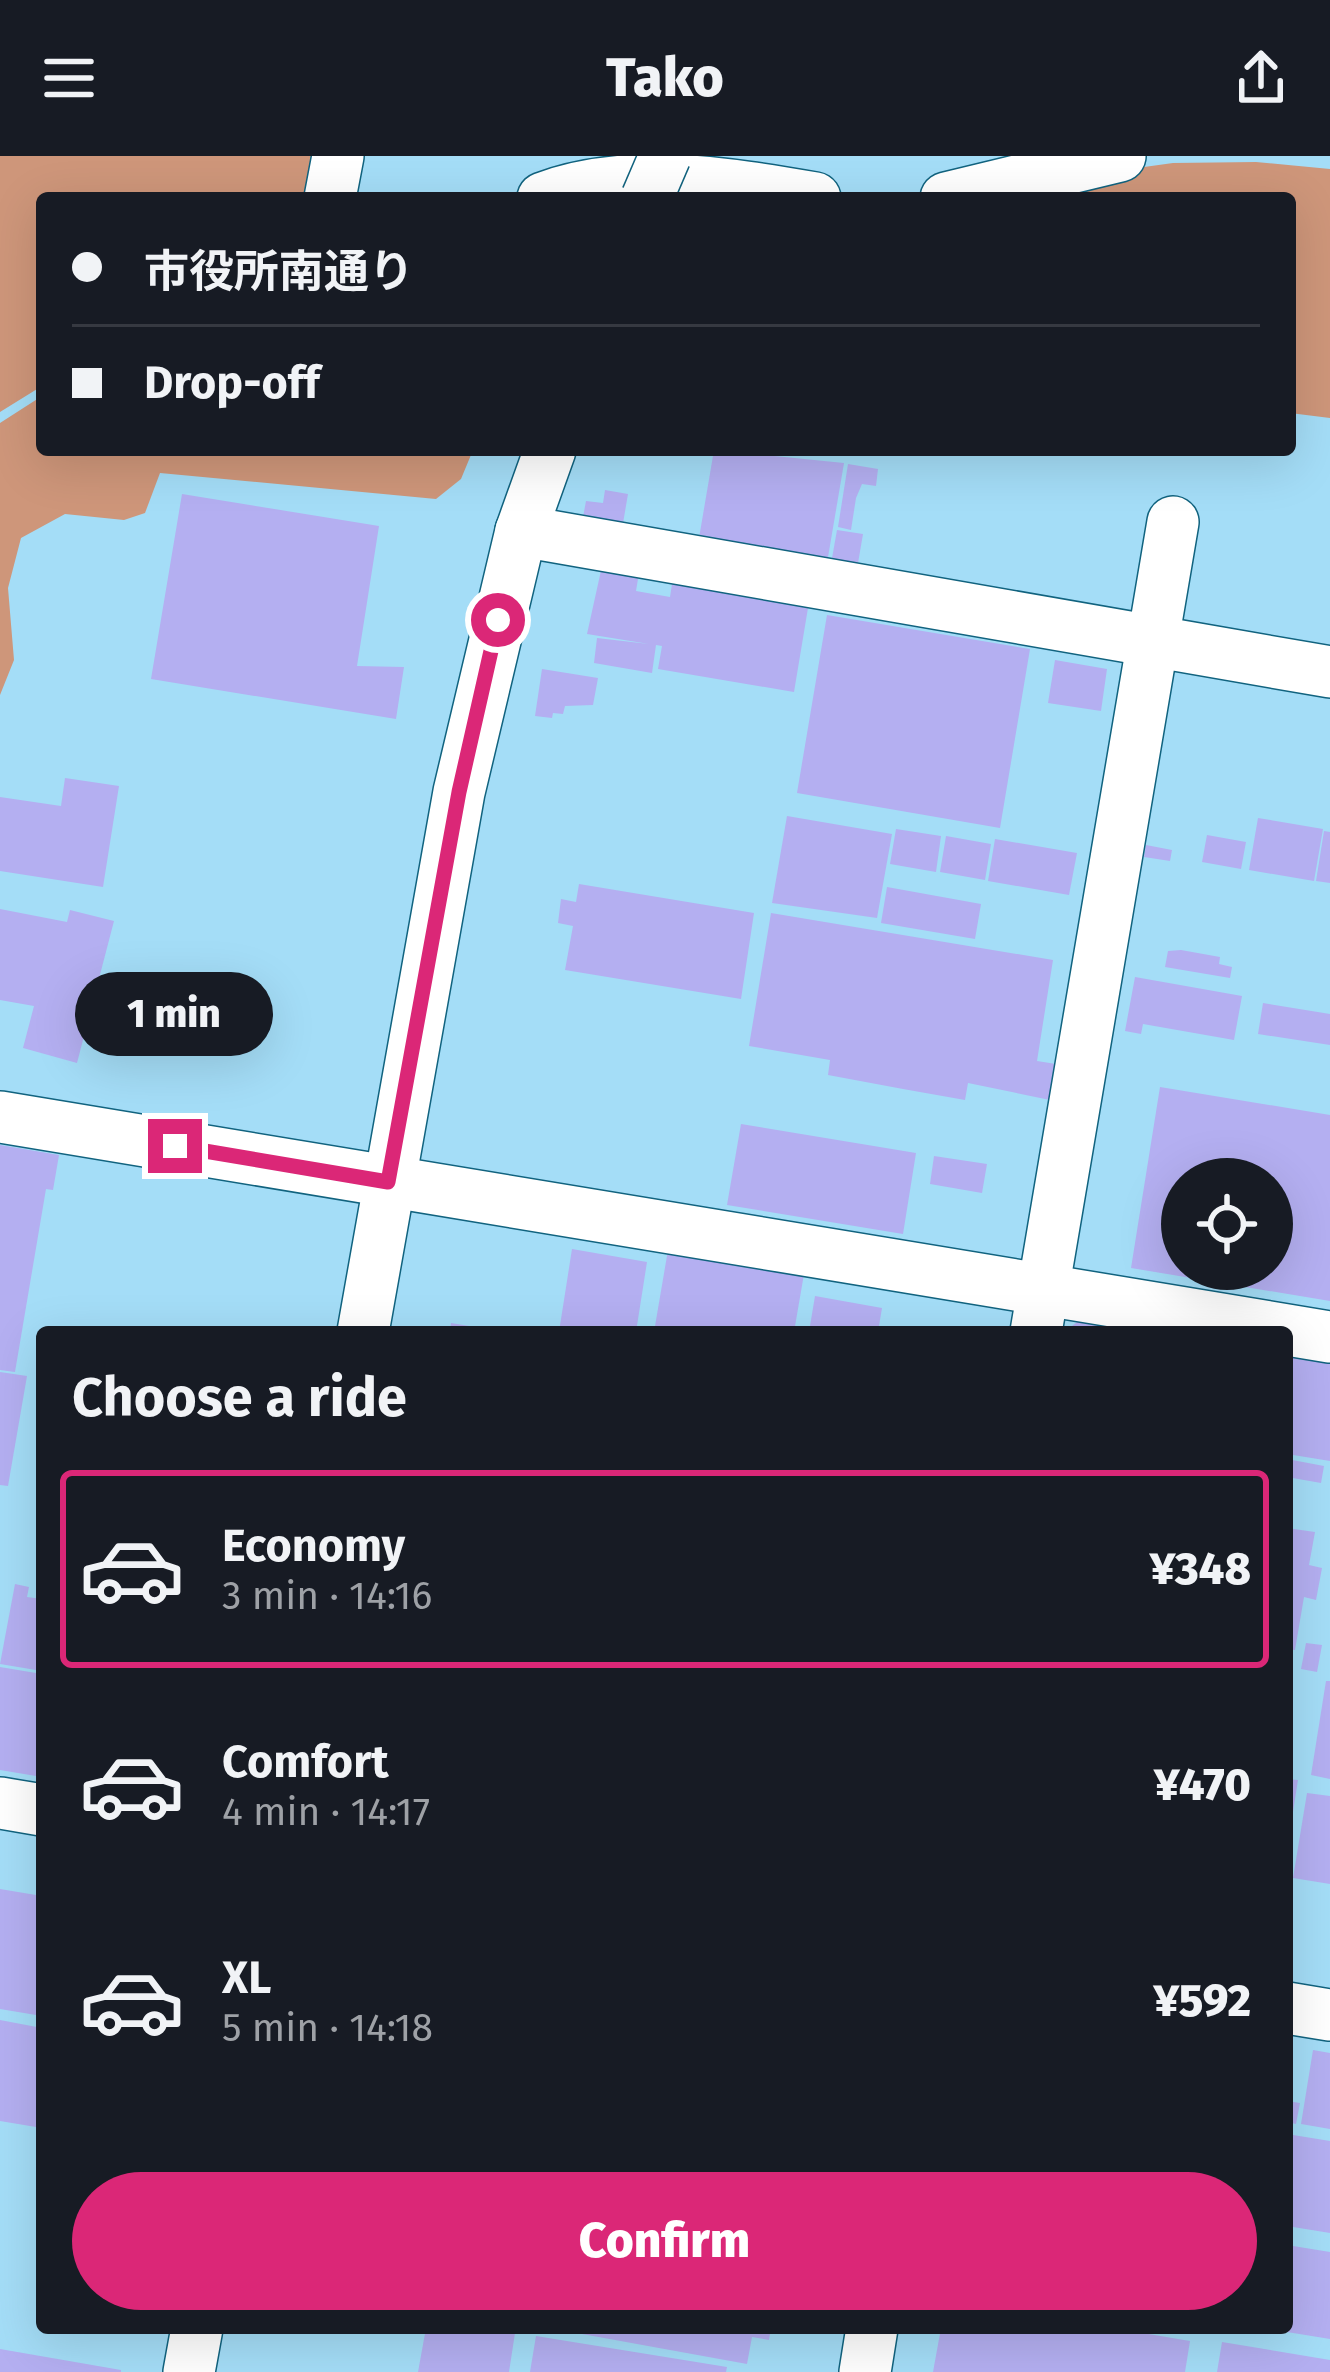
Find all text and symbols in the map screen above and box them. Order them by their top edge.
icon: menu [36,45,102,111]
icon: share [1228,45,1294,111]
text: Tako [606,46,724,110]
text: 市役所南通り [144,245,414,299]
text: Drop-off [144,356,320,410]
route start [471,593,525,647]
callout: 1 min [76,972,274,1056]
text: 1 min [127,991,221,1037]
route end [148,1119,202,1173]
map controls [1161,1158,1293,1290]
button: locate [1161,1158,1293,1290]
text: Choose a ride [72,1366,407,1430]
icon: car [78,1515,186,1623]
text: Economy [222,1519,405,1573]
text: ¥348 [1150,1542,1251,1596]
text: 3 min · 14:16 [222,1573,432,1619]
icon: car [78,1731,186,1839]
text: Comfort [222,1735,389,1789]
text: ¥470 [1154,1758,1251,1812]
text: 4 min · 14:17 [222,1789,430,1835]
icon: car [78,1947,186,2055]
text: XL [222,1951,271,2005]
text: ¥592 [1153,1974,1251,2028]
text: 5 min · 14:18 [222,2005,433,2051]
button: Confirm [72,2172,1257,2310]

